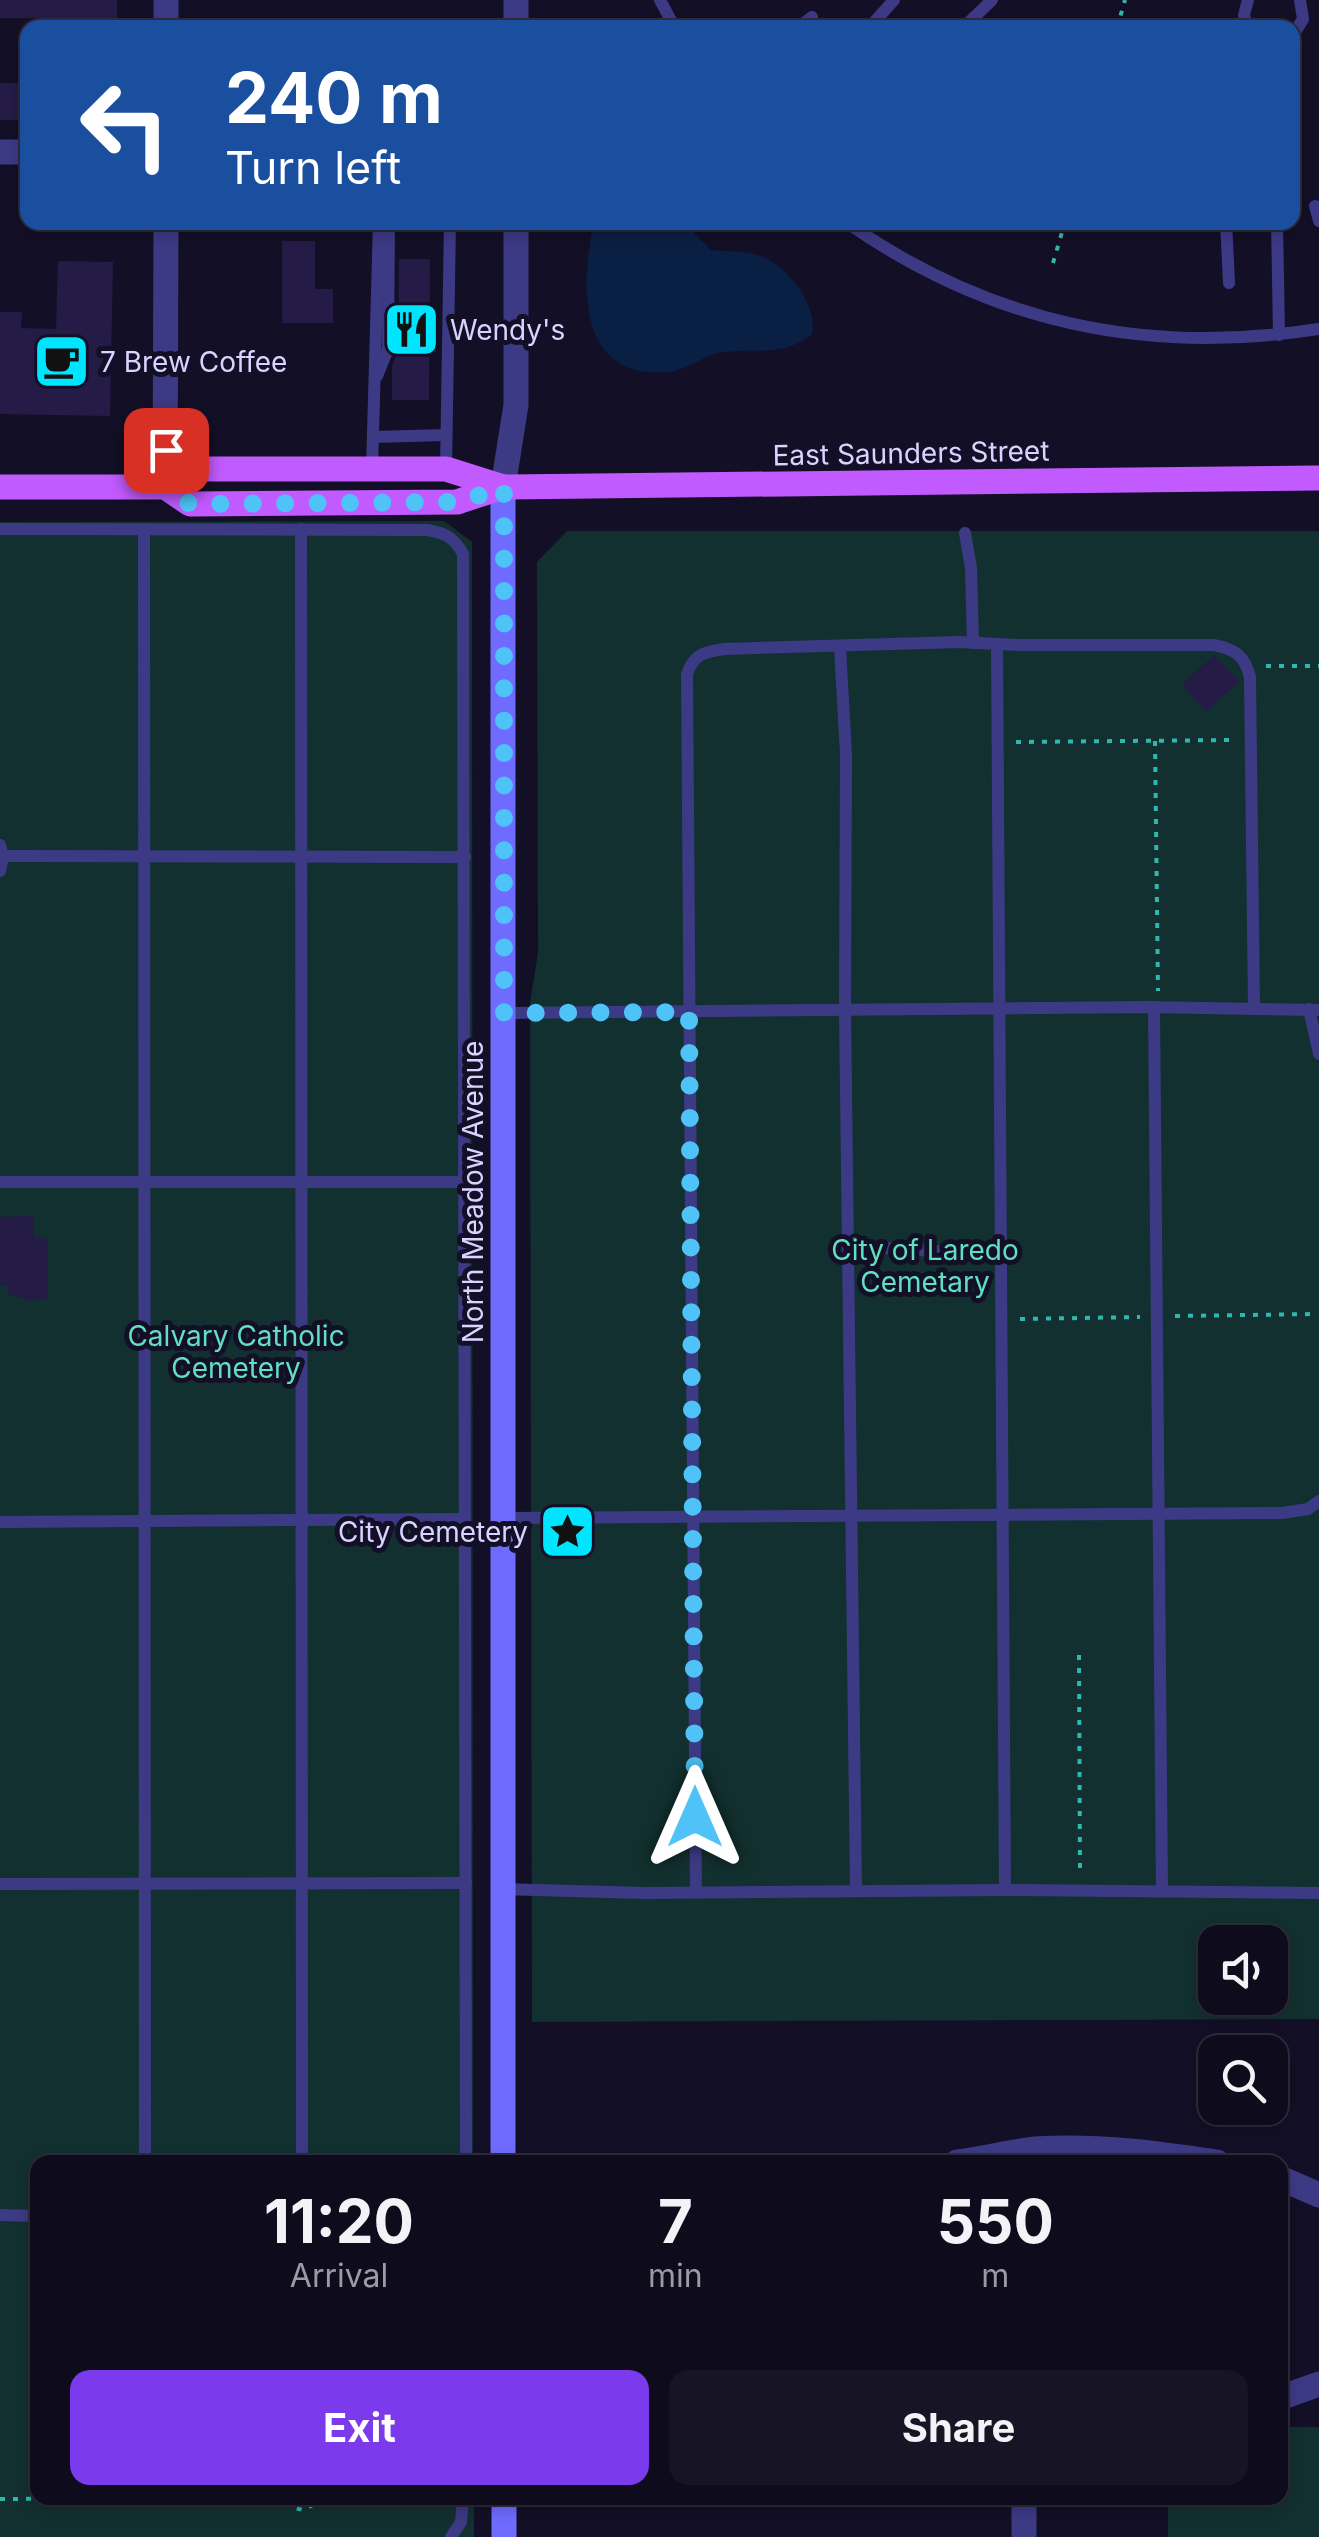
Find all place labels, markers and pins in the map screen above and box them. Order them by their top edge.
restaurant icon: Wendy's [381,300,441,360]
place label: Wendy's [450,313,565,347]
cafe icon: 7 Brew Coffee [31,332,91,392]
place label: 7 Brew Coffee [100,345,287,379]
pin [124,408,209,493]
place icon: City Cemetery [537,1502,597,1562]
place label: City Cemetery [338,1515,528,1549]

